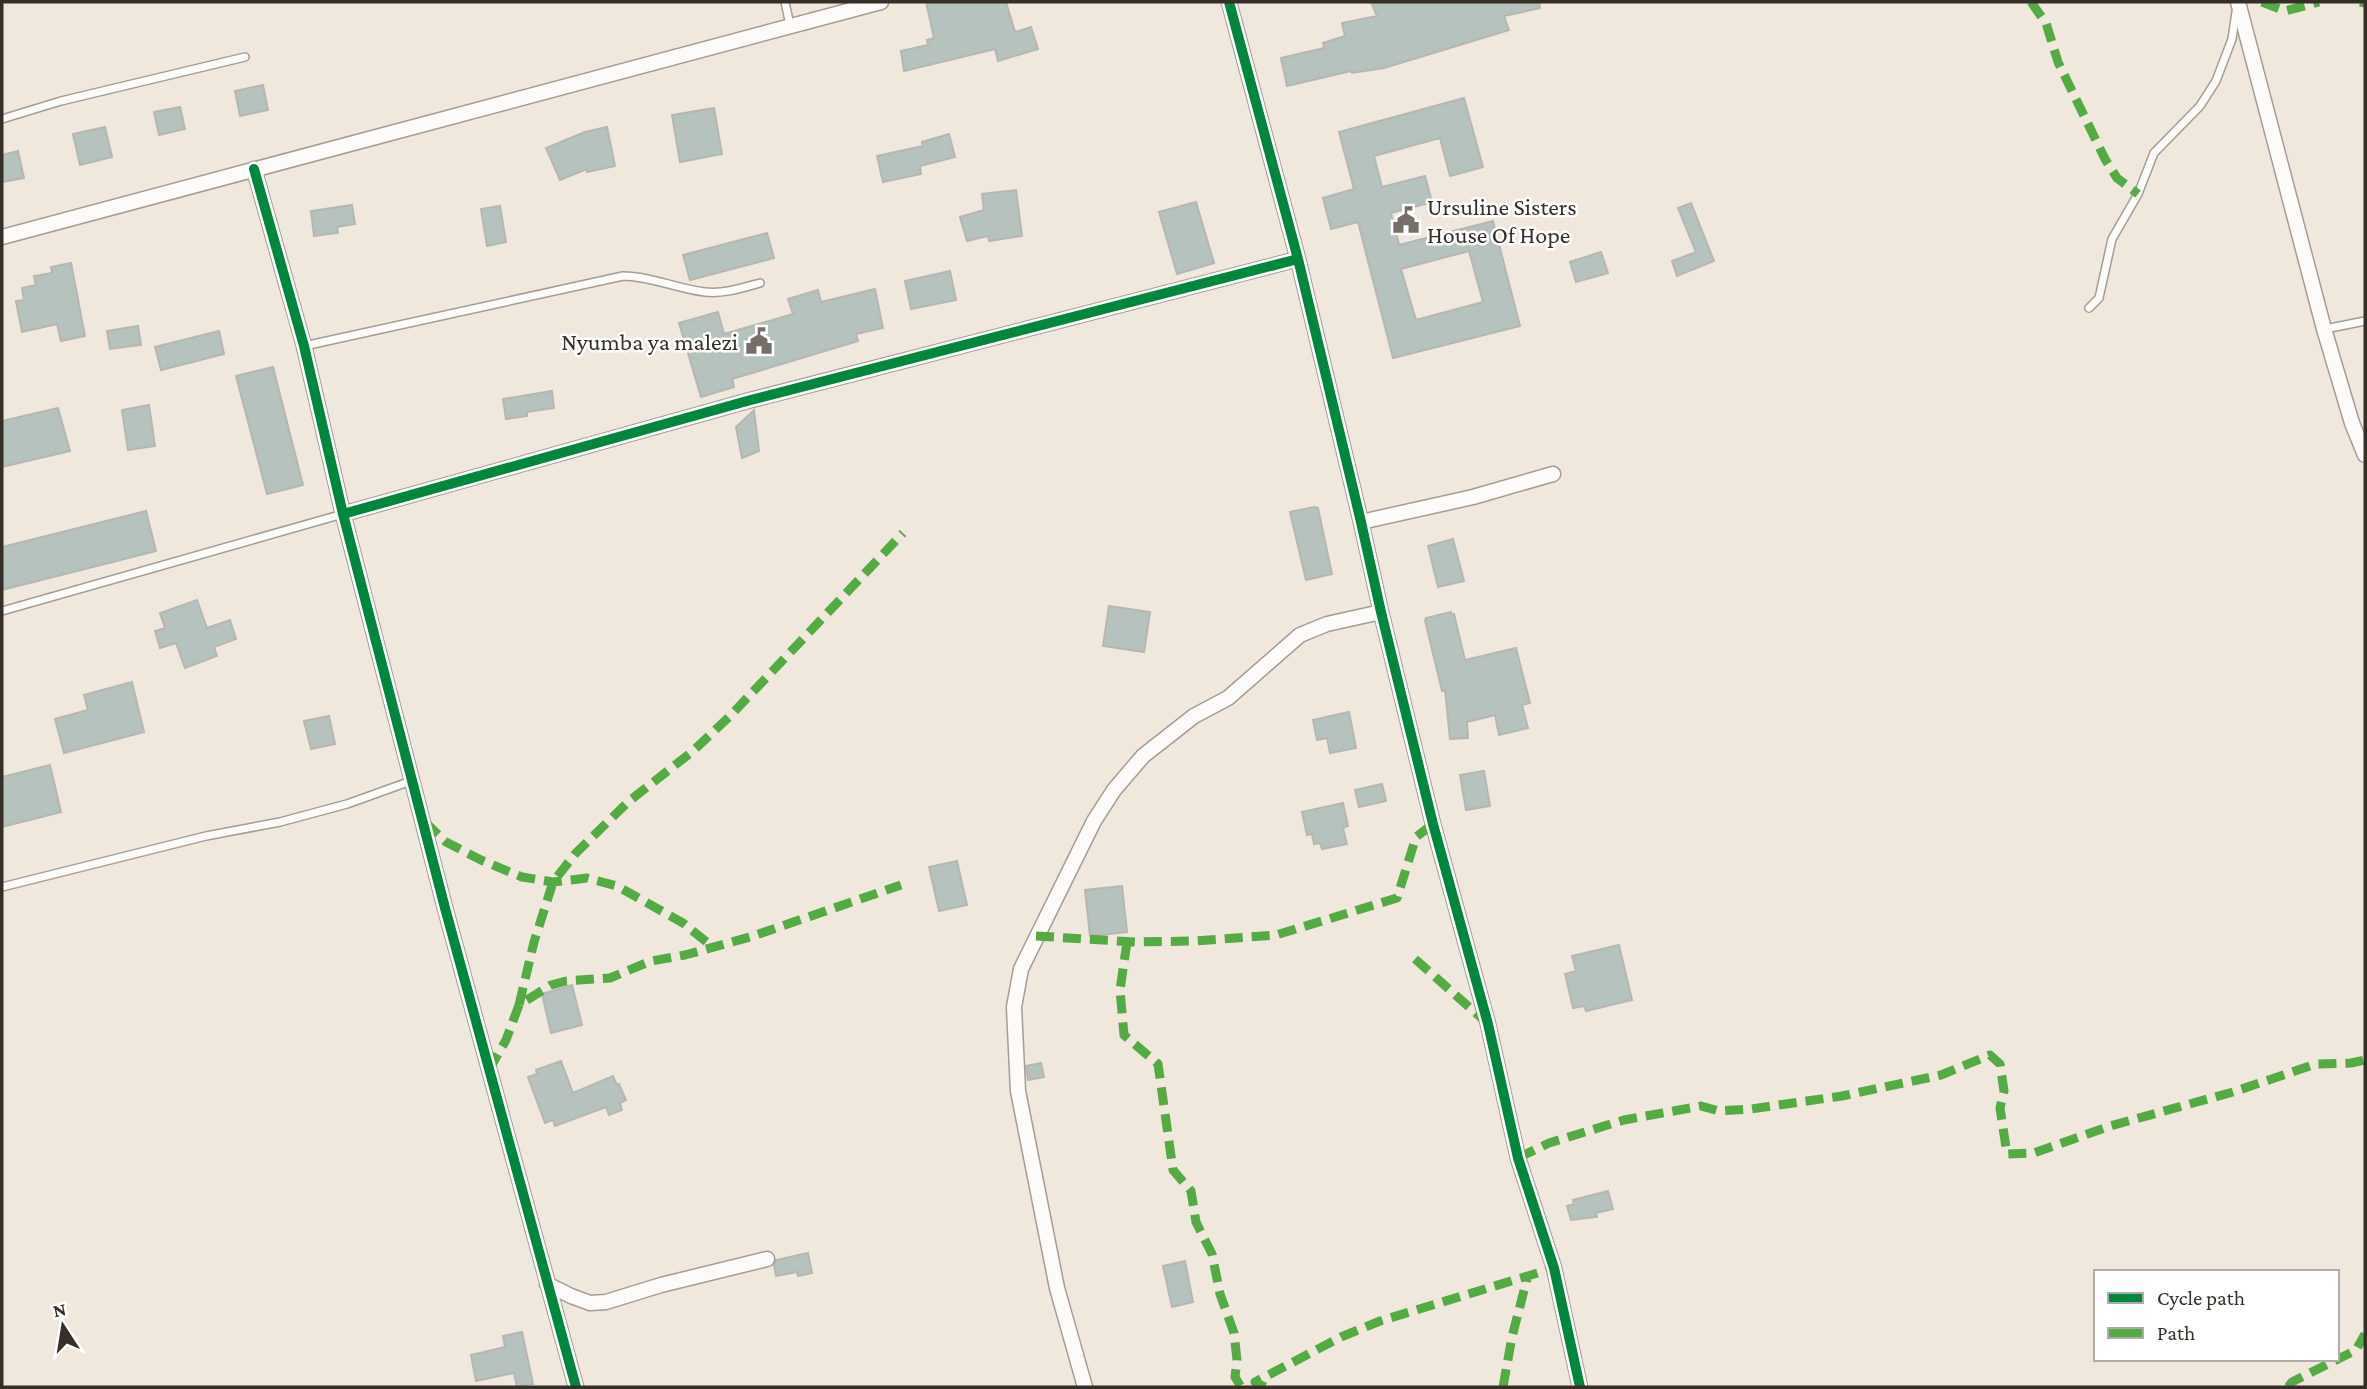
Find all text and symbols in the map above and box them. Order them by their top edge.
place label: Ursuline Sisters House Of Hope [1427,193,1577,248]
public building icon: Ursuline Sisters House Of Hope [1391,205,1421,235]
public building icon: Nyumba ya malezi [744,326,774,356]
place label: Nyumba ya malezi [561,328,738,355]
legend [2094,1270,2339,1361]
text: Cycle path [2157,1286,2245,1310]
north arrow [28,1291,98,1361]
text: N [51,1298,68,1321]
text: Path [2157,1321,2195,1345]

